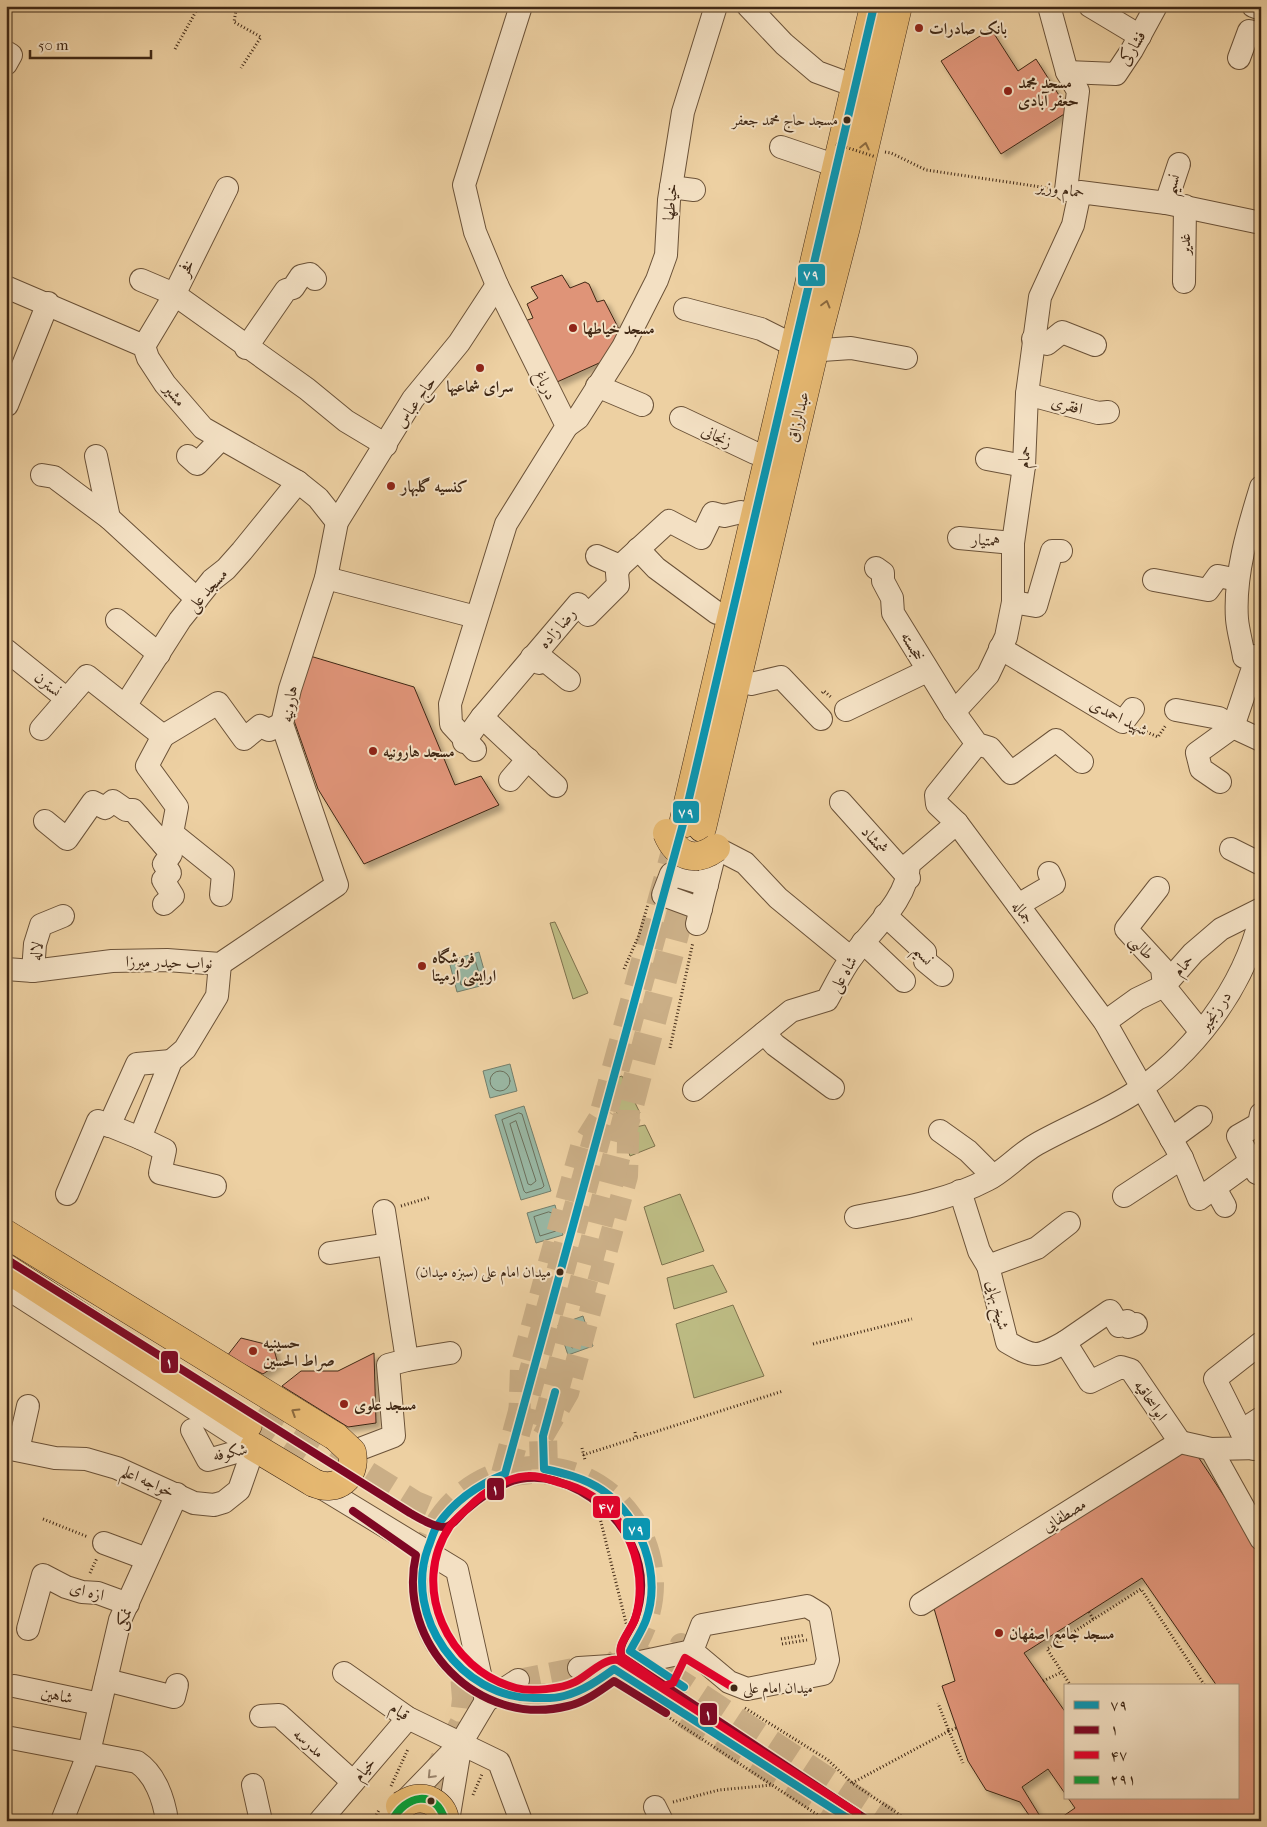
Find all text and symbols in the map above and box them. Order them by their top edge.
place label: بانک صادرات [929,19,1007,38]
marker: بانک صادرات [913,22,925,34]
street label: فشارکی [1113,27,1150,69]
scale bar [30,28,151,60]
text: 50 m [38,36,69,54]
place label: مسجد مجمد حعفر آبادی [1018,73,1079,111]
marker: مسجد مجمد حعفر آبادی [1002,85,1014,97]
place label: مسجد حاج محمد جعفر [730,111,838,133]
marker: مسجد حاج محمد جعفر [842,115,852,125]
one-way arrow [859,142,870,151]
street label: نسیم [1160,171,1191,199]
street label: حمام وزیر [1033,176,1086,207]
street label: خیاطها [659,183,681,221]
street label: غدیر [1175,233,1194,257]
street label: فخر [173,257,199,281]
line badge: ۷۹ [797,263,826,287]
text: ۷۹ [803,266,819,283]
one-way arrow [820,301,830,309]
place label: مسجد خیاطها [583,319,655,338]
marker: مسجد خیاطها [567,322,579,334]
marker: سرای شماعیها [474,362,486,374]
street label: درباغ [528,367,561,404]
street label: حاج عباس [390,373,444,434]
place label: سرای شماعیها [447,377,513,398]
street label: مشیر [159,378,190,410]
street label: عبدالرزاق [783,390,813,444]
street label: افقری [1049,392,1085,419]
street label: زنجانی [698,420,736,452]
street label: حمام [1014,445,1039,469]
place label: کنسیه گلبهار [399,477,468,497]
marker: کنسیه گلبهار [385,480,397,492]
street label: همتیار [969,529,1001,551]
street label: مسجد علی [183,564,233,617]
street label: رضا زاده [534,604,580,652]
street label: خجسته [897,628,929,664]
street label: نسترن [31,667,65,701]
street label: هارونیه [277,684,301,724]
street label: شهید احمدی [1086,694,1151,741]
place label: مسجد هارونیه [383,742,455,761]
marker: مسجد هارونیه [367,745,379,757]
line badge: ۷۹ [672,800,700,824]
text: ۷۹ [678,804,694,821]
street label: شمشاد [858,822,892,858]
street label: جماله [1008,897,1038,927]
street label: طالبی [1123,931,1158,966]
street label: لاله [25,940,47,962]
street label: نسیم [905,941,938,973]
place label: فروشگاه ارایشی ارمیتا [432,947,496,987]
street label: حمام [1168,950,1201,983]
street label: نواب حیدر میرزا [125,952,213,973]
street label: شاه علی [825,952,863,997]
marker: فروشگاه ارایشی ارمیتا [416,960,428,972]
street label: در زنجیر [1194,987,1235,1036]
place label: میدان امام علی (سبزه میدان) [416,1263,551,1285]
marker: میدان امام علی (سبزه میدان) [555,1267,565,1277]
street label: شیخ بهایی [978,1278,1013,1333]
place label: حسینیه صراط الحسین [263,1333,335,1372]
marker: حسینیه صراط الحسین [247,1345,259,1357]
line badge: ۱ [160,1350,179,1374]
text: ۱ [165,1354,173,1371]
street label: ابواسحاقیه [1129,1376,1172,1424]
place label: مسجد علوی [354,1395,416,1415]
marker: مسجد علوی [338,1398,350,1410]
one-way arrow [291,1408,300,1418]
street label: شکوفه [211,1439,249,1466]
street label: خواجه اعلم [116,1461,177,1507]
line badge: ۱ [486,1477,505,1501]
text: ۱ [491,1481,499,1498]
street label: مصطفایی [1039,1494,1090,1537]
line badge: ۴۷ [592,1495,621,1519]
text: ۴۷ [598,1499,614,1516]
line badge: ۷۹ [622,1517,651,1541]
text: ۷۹ [628,1521,644,1538]
street label: ازه ای [68,1578,106,1604]
street label: نمکی [110,1605,138,1633]
place label: مسجد جامع اصفهان [1009,1624,1114,1649]
marker: مسجد جامع اصفهان [993,1627,1005,1639]
place label: میدان امام علی [743,1679,813,1701]
street label: شاهین [39,1682,75,1708]
marker: میدان امام علی [729,1683,739,1693]
legend [1064,1684,1240,1800]
text: ۷۹ [1110,1696,1128,1714]
street label: قیام [384,1698,413,1728]
line badge: ۱ [699,1702,718,1726]
text: ۱ [704,1706,712,1723]
text: ۱ [1110,1720,1119,1738]
street label: مدرسه [290,1724,328,1762]
text: ۴۷ [1110,1746,1128,1764]
street label: خیام [349,1753,383,1788]
one-way arrow [428,1769,437,1778]
text: ۲۹۱ [1110,1770,1136,1788]
unlabelled marker [426,1796,436,1806]

